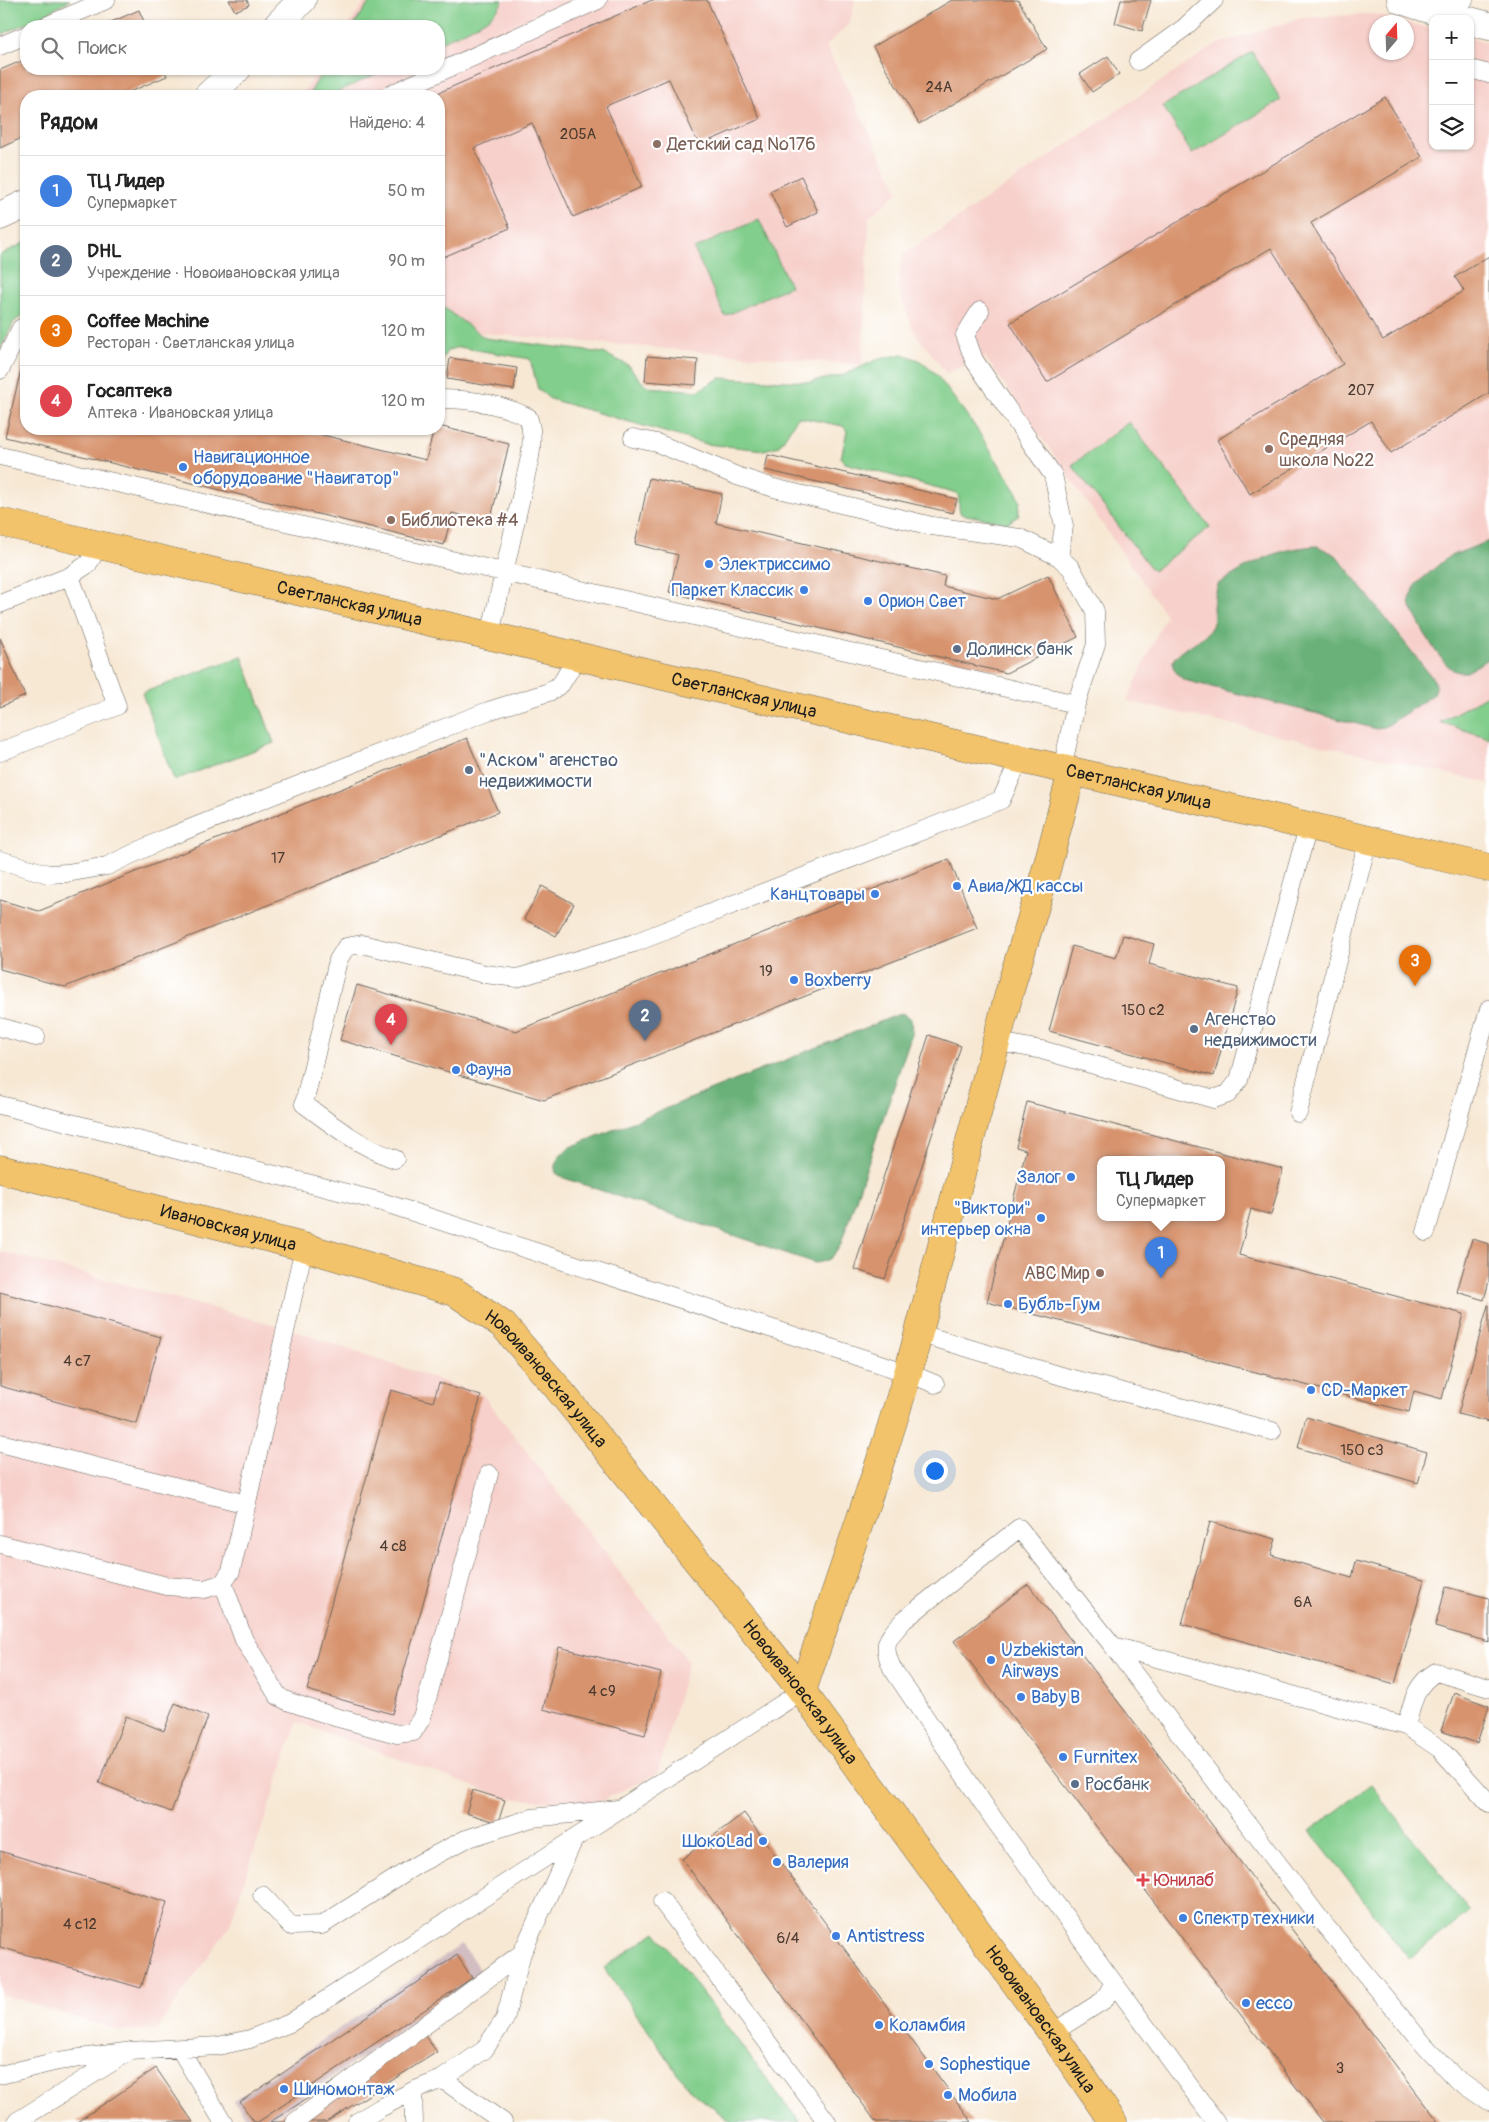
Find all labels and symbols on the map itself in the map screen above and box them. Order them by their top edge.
north arrow [1369,15,1414,60]
house number: 24А [926,78,953,97]
house number: 205А [560,125,597,144]
place label: Детский сад №176 [666,133,816,156]
marker: Детский сад №176 [651,138,663,150]
house number: 207 [1348,381,1374,400]
place label: Средняя школа №22 [1279,428,1374,472]
marker: Средняя школа №22 [1263,443,1275,455]
place label: Навигационное оборудование "Навигатор" [193,446,399,490]
marker: Навигационное оборудование "Навигатор" [177,461,189,473]
place label: Библиотека #4 [401,509,519,532]
marker: Библиотека #4 [385,514,397,526]
place label: Электриссимо [719,553,831,576]
marker: Электриссимо [703,558,715,570]
street label: Светланская улица [275,576,425,632]
place label: Паркет Классик [671,579,794,602]
marker: Паркет Классик [798,584,810,596]
place label: Орион Свет [878,590,966,613]
marker: Орион Свет [862,595,874,607]
place label: Долинск банк [966,638,1073,661]
marker: Долинск банк [951,643,963,655]
street label: Светланская улица [669,667,819,723]
place label: "Аском" агенство недвижимости [479,749,618,793]
street label: Светланская улица [1064,759,1214,815]
marker: "Аском" агенство недвижимости [463,764,475,776]
house number: 17 [271,849,285,868]
place label: Авиа/ЖД кассы [967,875,1083,898]
marker: Авиа/ЖД кассы [951,880,963,892]
place label: Канцтовары [770,883,865,906]
marker: Канцтовары [869,888,881,900]
pin: 3 [1399,945,1431,986]
house number: 19 [759,962,773,981]
place label: Boxberry [804,969,871,992]
marker: Boxberry [788,974,800,986]
pin: 2 [629,1000,661,1041]
house number: 150 с2 [1121,1001,1165,1020]
pin: 4 [375,1004,407,1045]
place label: Агенство недвижимости [1204,1008,1316,1052]
marker: Агенство недвижимости [1188,1023,1200,1035]
place label: Фауна [466,1059,511,1082]
marker: Фауна [450,1064,462,1076]
place label: Залог [1017,1166,1061,1189]
marker: Залог [1065,1171,1077,1183]
place label: "Виктори" интерьер окна [922,1197,1031,1241]
street label: Ивановская улица [158,1200,299,1257]
marker: "Виктори" интерьер окна [1035,1212,1047,1224]
pin: 1 [1145,1237,1177,1278]
place label: ABC Мир [1024,1262,1090,1285]
marker: ABC Мир [1094,1267,1106,1279]
place label: Бубль-Гум [1018,1293,1100,1316]
marker: Бубль-Гум [1002,1298,1014,1310]
street label: Новоивановская улица [480,1305,612,1452]
house number: 4 с7 [63,1352,91,1371]
place label: CD-Маркет [1321,1379,1408,1402]
marker: CD-Маркет [1305,1384,1317,1396]
house number: 150 с3 [1340,1441,1384,1460]
your location [922,1458,948,1484]
house number: 4 с8 [379,1537,407,1556]
house number: 6А [1294,1593,1312,1612]
street label: Новоивановская улица [737,1615,863,1769]
place label: Uzbekistan Airways [1001,1639,1084,1683]
marker: Uzbekistan Airways [985,1654,997,1666]
house number: 4 с9 [588,1682,616,1701]
place label: Baby B [1031,1686,1080,1709]
marker: Baby B [1015,1691,1027,1703]
place label: Furnitex [1073,1746,1138,1769]
marker: Furnitex [1057,1751,1069,1763]
place label: Росбанк [1085,1773,1150,1796]
marker: Росбанк [1069,1778,1081,1790]
place label: ШокоLad [682,1830,753,1853]
marker: ШокоLad [757,1835,769,1847]
place label: Валерия [787,1851,849,1874]
marker: Валерия [771,1856,783,1868]
place label: Юнилаб [1154,1869,1214,1892]
marker: Юнилаб [1136,1873,1150,1887]
place label: Спектр техники [1193,1907,1314,1930]
marker: Спектр техники [1177,1912,1189,1924]
house number: 4 с12 [63,1915,97,1934]
place label: Antistress [846,1925,924,1948]
house number: 6/4 [777,1929,800,1948]
marker: Antistress [830,1930,842,1942]
street label: Новоивановская улица [980,1941,1101,2098]
place label: ecco [1256,1992,1293,2015]
marker: ecco [1240,1997,1252,2009]
place label: Коламбия [889,2014,966,2037]
marker: Коламбия [873,2019,885,2031]
place label: Sophestique [939,2053,1030,2076]
marker: Sophestique [923,2058,935,2070]
house number: 3 [1336,2059,1344,2078]
place label: Шиномонтаж [294,2078,395,2101]
marker: Шиномонтаж [278,2083,290,2095]
place label: Мобила [958,2084,1017,2107]
marker: Мобила [942,2089,954,2101]

